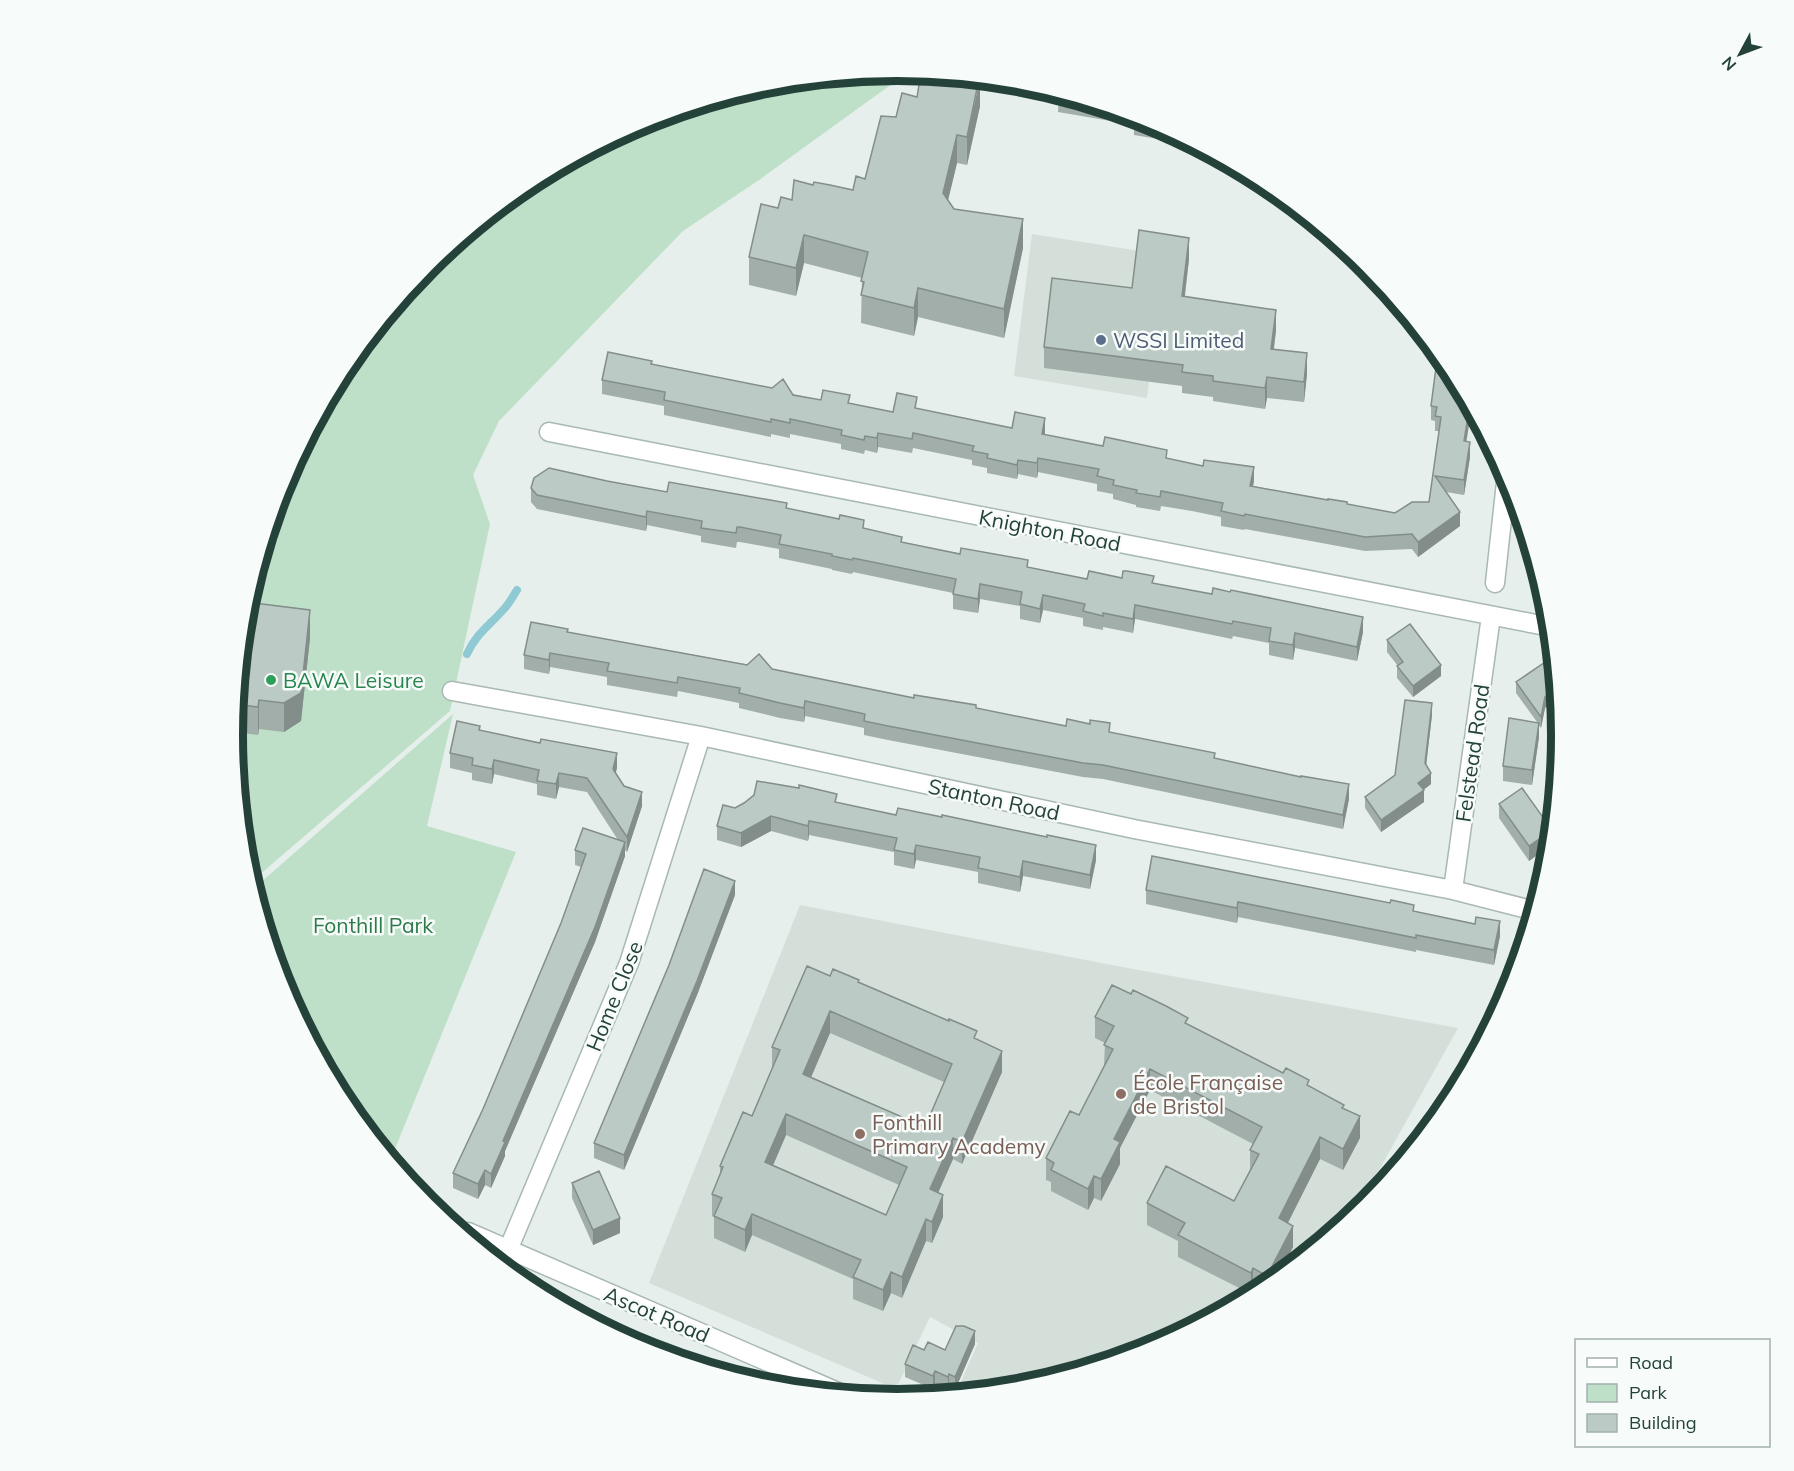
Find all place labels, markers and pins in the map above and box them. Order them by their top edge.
place label: WSSI Limited [1113,327,1244,353]
marker: WSSI Limited [1094,333,1108,347]
place label: BAWA Leisure [283,667,424,693]
marker: BAWA Leisure [264,673,278,687]
place label: École Française de Bristol [1133,1069,1283,1119]
marker: École Française de Bristol [1114,1087,1128,1101]
place label: Fonthill Primary Academy [872,1109,1046,1159]
marker: Fonthill Primary Academy [853,1127,867,1141]

